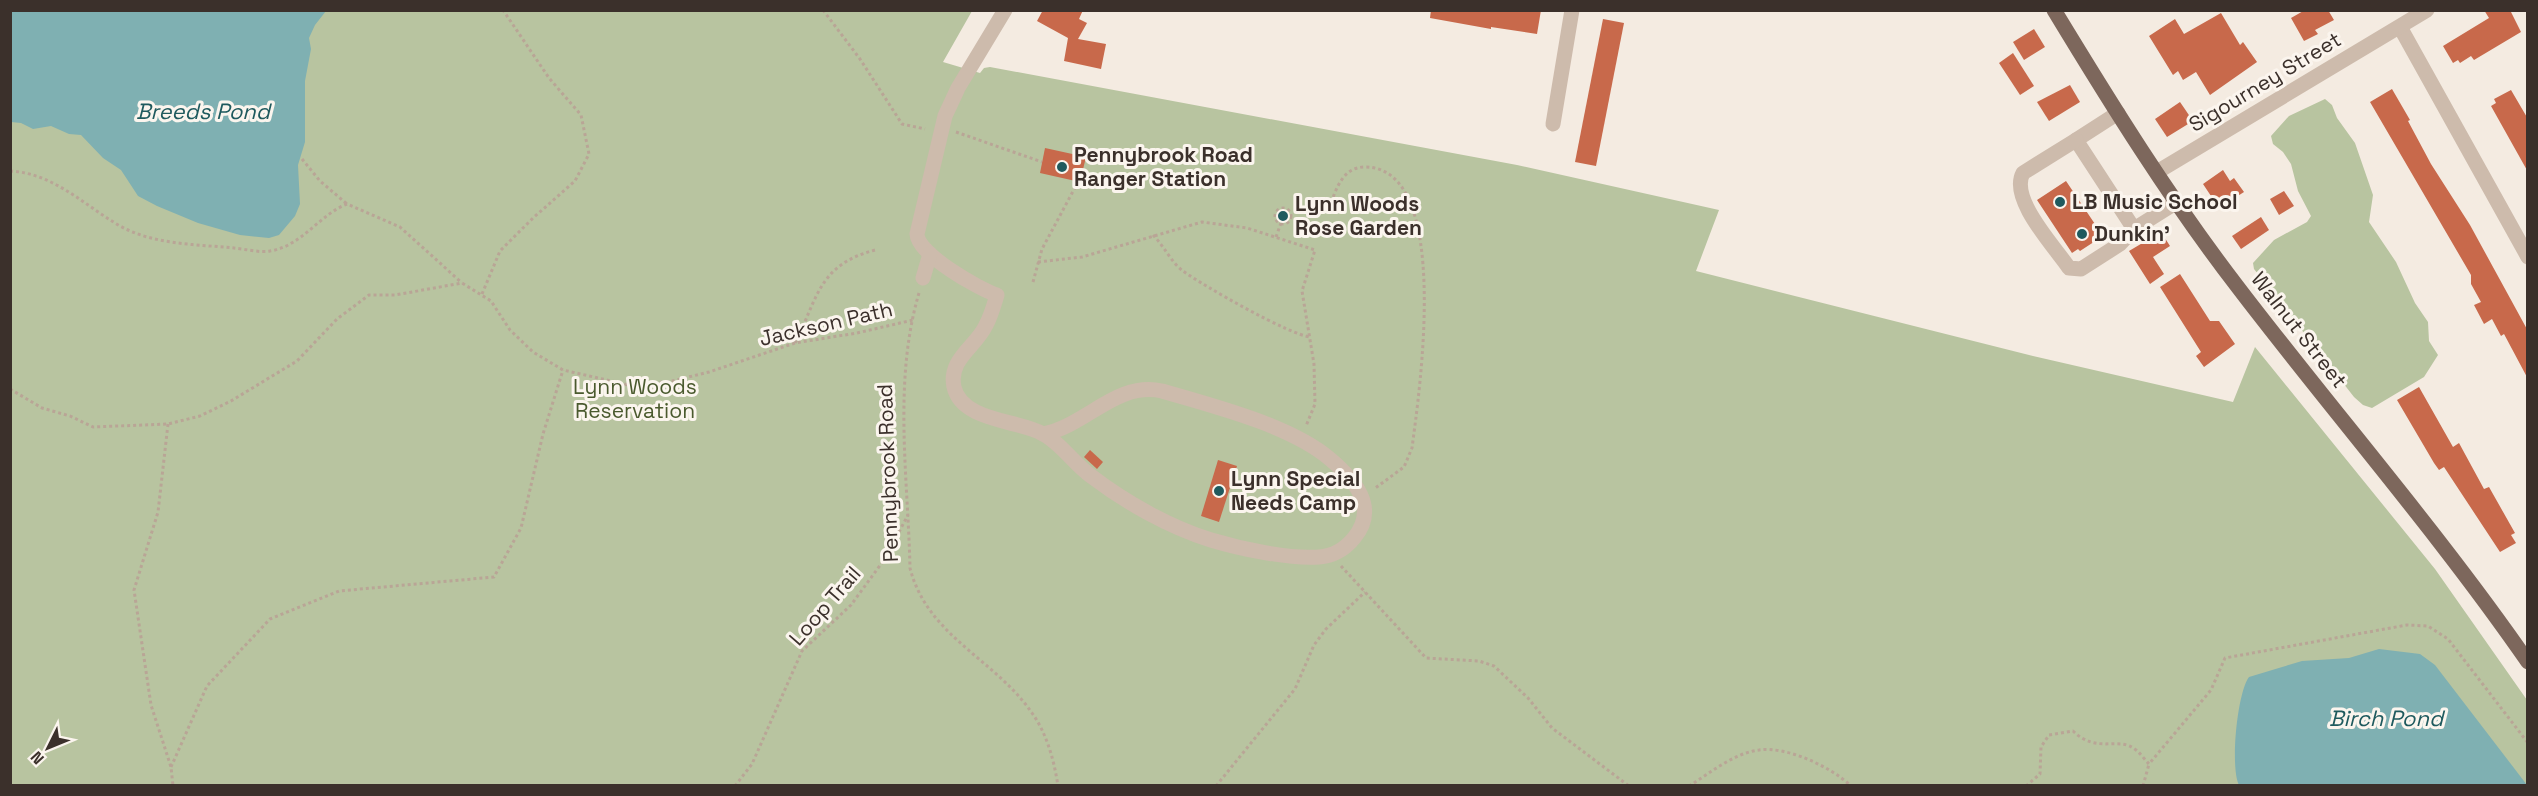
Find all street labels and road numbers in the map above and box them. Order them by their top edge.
street label: Sigourney Street [2184,25,2346,138]
street label: Walnut Street [2246,266,2353,393]
street label: Jackson Path [757,295,895,352]
street label: Pennybrook Road [871,383,904,563]
street label: Loop Trail [783,560,866,651]

